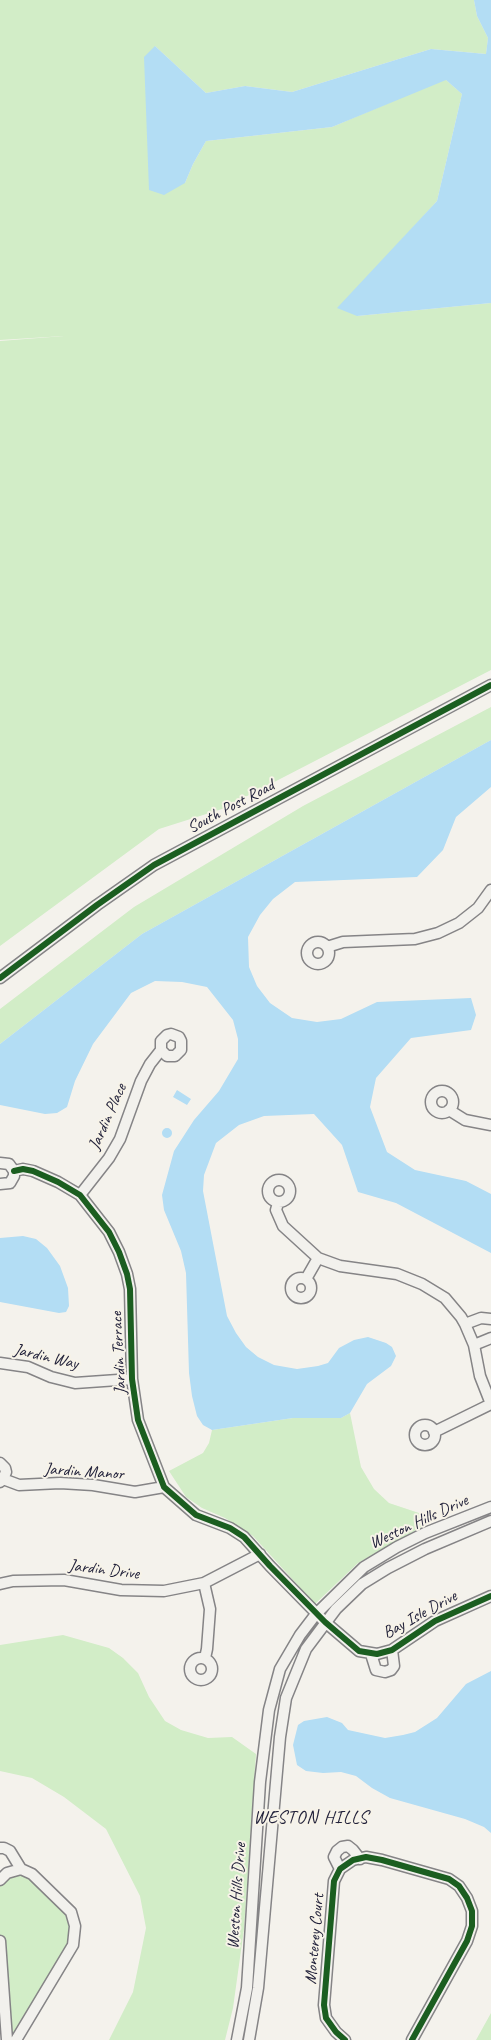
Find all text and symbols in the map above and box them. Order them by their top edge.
street label: South Post Road [184,776,278,838]
street label: Jardin Place [84,1081,132,1153]
street label: Jardin Terrace [107,1311,131,1395]
street label: Jardin Way [12,1340,80,1374]
street label: Jardin Manor [44,1459,124,1485]
street label: Weston Hills Drive [367,1490,471,1554]
street label: Jardin Drive [68,1556,140,1584]
street label: Bay Isle Drive [379,1586,461,1644]
district label: WESTON HILLS [254,1807,368,1829]
street label: Weston Hills Drive [223,1842,251,1950]
street label: Monterey Court [301,1893,329,1985]

